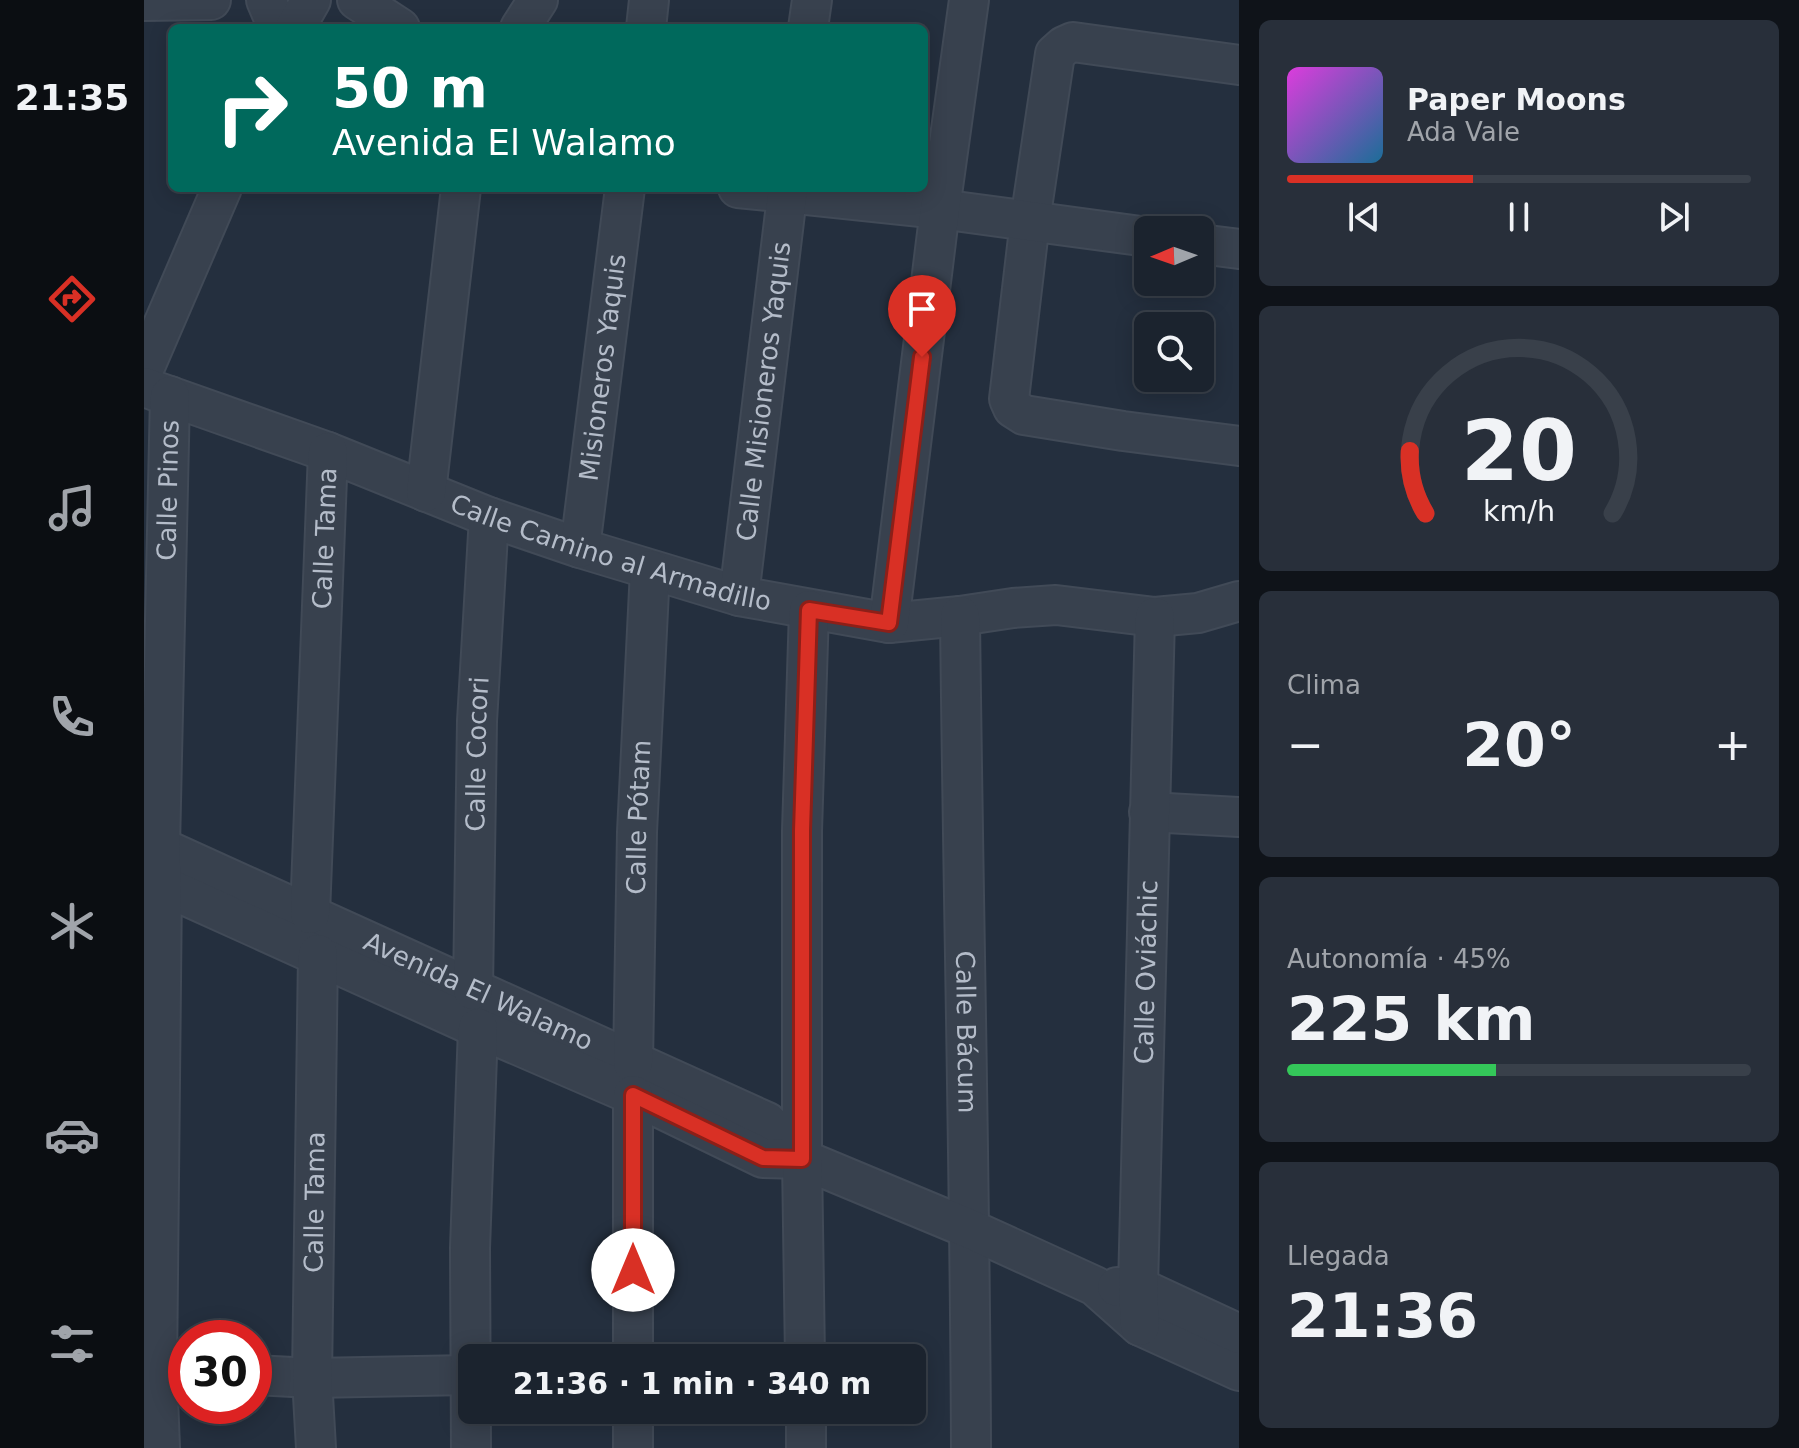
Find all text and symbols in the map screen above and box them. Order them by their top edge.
text: 50 m [332,55,488,120]
icon: right [200,56,304,160]
text: 21:35 [15,77,129,118]
text: Paper Moons [1407,82,1626,117]
text: Ada Vale [1407,117,1520,147]
text: Avenida El Walamo [332,122,676,163]
icon: previous [1342,195,1386,239]
icon: pause [1497,195,1541,239]
icon: next [1652,195,1696,239]
north arrow [1134,216,1214,296]
map controls [1134,216,1214,392]
street label: Calle Misioneros Yaquis [731,240,796,543]
street label: Misioneros Yaquis [574,252,632,483]
icon: directions [44,271,100,327]
pin [888,275,956,357]
icon: arrive [900,287,944,331]
button: search [1134,312,1214,392]
text: 20 [1461,403,1577,500]
street label: Calle Pinos [151,419,184,561]
street label: Calle Tama [307,467,342,610]
icon: music [44,480,100,536]
street label: Calle Camino al Armadillo [446,488,774,617]
text: km/h [1483,495,1555,529]
text: Clima [1287,670,1361,700]
street label: Calle Cocori [460,676,495,832]
icon: phone [44,689,100,745]
text: 20° [1462,710,1576,780]
text: − [1287,719,1324,770]
text: + [1714,719,1751,770]
street label: Calle Pótam [621,739,657,895]
street label: Calle Oviáchic [1129,880,1163,1065]
icon: climate [44,898,100,954]
street label: Avenida El Walamo [359,926,598,1057]
text: Autonomía · 45% [1287,944,1511,974]
street label: Calle Bácum [950,950,983,1114]
text: 225 km [1287,984,1536,1054]
icon: car [44,1107,100,1163]
street label: Calle Tama [298,1131,330,1273]
position arrow [591,1228,675,1312]
text: Llegada [1287,1241,1390,1271]
text: 21:36 [1287,1281,1478,1351]
icon: filters [44,1316,100,1372]
speed limit sign: 30 [168,1320,272,1424]
text: 21:36 · 1 min · 340 m [513,1366,871,1401]

